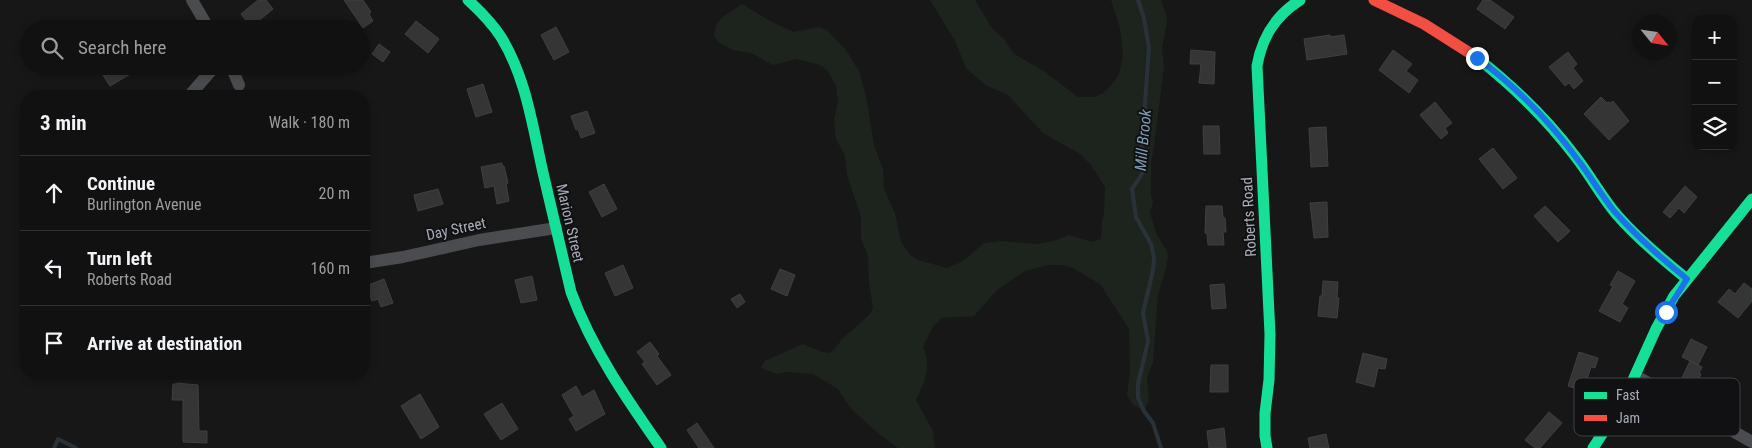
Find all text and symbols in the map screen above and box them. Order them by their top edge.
north arrow [1632,15,1677,60]
map controls [1692,15,1737,150]
button: + [1692,15,1737,60]
search box [20,20,370,75]
icon: search [38,34,66,62]
text: Search here [78,36,166,59]
route end [1466,47,1489,70]
button: − [1692,60,1737,105]
button: layers [1692,105,1737,150]
water label: Mill Brook [1131,107,1155,172]
text: 3 min [40,111,87,135]
text: Walk · 180 m [269,113,350,132]
text: Continue [87,172,155,195]
street label: Roberts Road [1238,177,1260,257]
icon: ahead [40,179,68,207]
street label: Marion Street [552,182,588,264]
text: 20 m [318,184,350,203]
text: Burlington Avenue [87,195,201,214]
street label: Day Street [425,214,487,244]
text: Turn left [87,247,152,270]
icon: left [40,254,68,282]
text: 160 m [311,259,350,278]
text: Roberts Road [87,270,172,289]
route start [1655,301,1678,324]
icon: arrive [40,329,68,357]
text: Arrive at destination [87,332,242,355]
legend [1574,378,1740,436]
text: Fast [1616,387,1640,403]
text: Jam [1616,410,1640,426]

